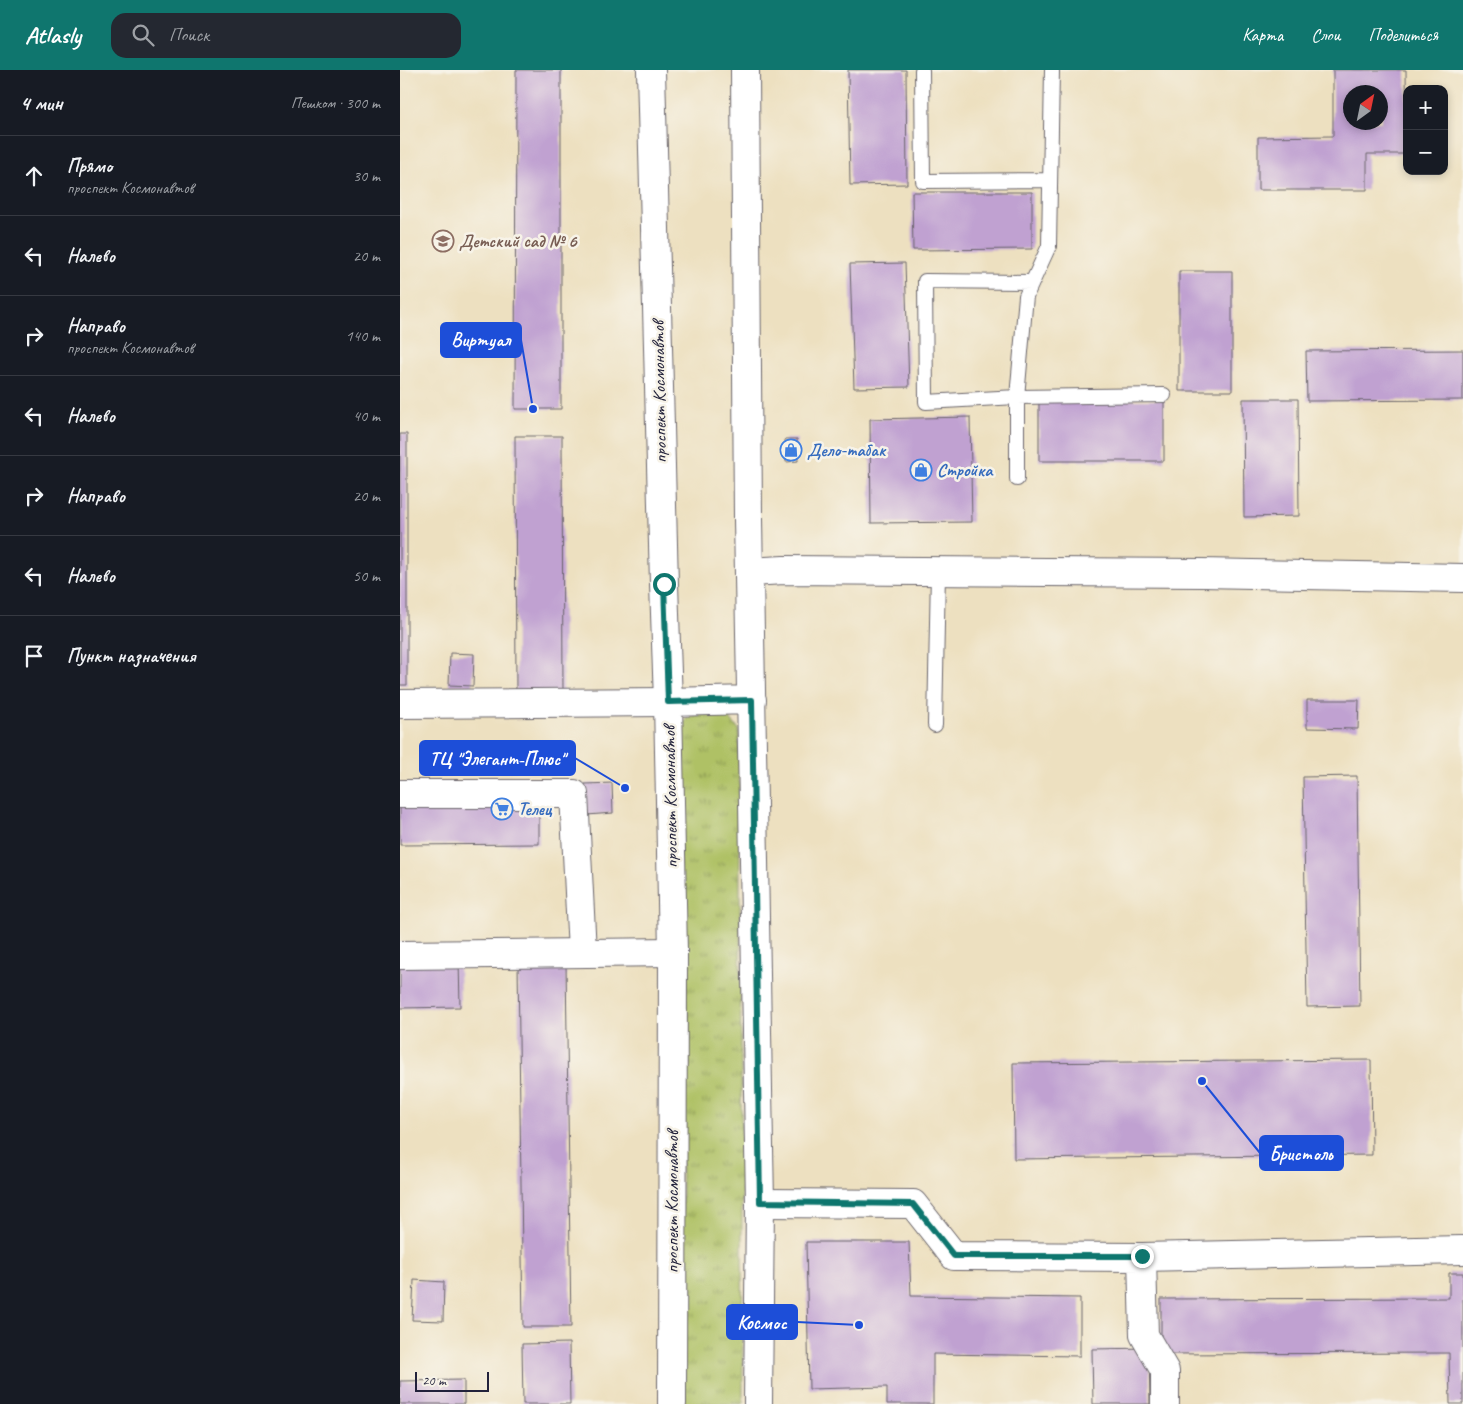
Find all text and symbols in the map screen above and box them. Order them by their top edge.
search box [111,13,461,58]
text: Atlasly [25,20,81,50]
icon: search [129,21,157,49]
text: Поиск [169,23,209,47]
text: Карта [1242,24,1283,46]
text: Слои [1311,24,1340,46]
text: Поделиться [1368,24,1438,46]
north arrow [1343,85,1388,130]
map controls [1403,85,1448,175]
button: + [1403,85,1448,130]
text: 4 мин [20,90,63,116]
text: Пешком · 300 m [291,93,380,113]
button: − [1403,130,1448,175]
text: Прямо [67,154,112,178]
icon: ahead [20,162,48,190]
text: 30 m [353,166,380,186]
text: проспект Космонавтов [67,178,193,198]
school or university icon: Детский сад № 6 [431,229,455,253]
place label: Детский сад № 6 [459,230,578,252]
icon: left [20,242,48,270]
text: Налево [67,244,115,268]
text: 20 m [353,246,380,266]
text: Направо [67,314,125,338]
street label: проспект Космонавтов [647,317,671,463]
icon: right [20,322,48,350]
callout: Виртуал [441,323,521,357]
text: 140 m [346,326,380,346]
text: Виртуал [451,328,513,352]
text: проспект Космонавтов [67,338,193,358]
icon: left [20,402,48,430]
text: Налево [67,404,115,428]
text: 40 m [353,406,380,426]
shop icon: Дело-табак [779,438,803,462]
place label: Дело-табак [807,439,887,461]
shop icon: Стройка [909,458,933,482]
place label: Стройка [937,459,994,481]
icon: right [20,482,48,510]
text: Направо [67,484,125,508]
text: 20 m [353,486,380,506]
icon: left [20,562,48,590]
text: Налево [67,564,115,588]
text: 50 m [353,566,380,586]
route start [653,573,676,596]
icon: arrive [20,642,48,670]
text: Пункт назначения [67,644,196,668]
street label: проспект Космонавтов [658,722,682,868]
callout: ТЦ "Элегант-Плюс" [420,741,575,775]
text: ТЦ "Элегант-Плюс" [429,747,569,771]
supermarket icon: Телец [490,797,514,821]
place label: Телец [518,798,553,820]
street label: проспект Космонавтов [661,1127,683,1273]
callout: Бристоль [1260,1136,1343,1170]
text: Бристоль [1269,1142,1334,1166]
route end [1131,1245,1154,1268]
callout: Космос [727,1305,797,1339]
text: Космос [737,1311,788,1335]
scale bar [415,1369,489,1392]
text: 20 m [422,1372,446,1389]

